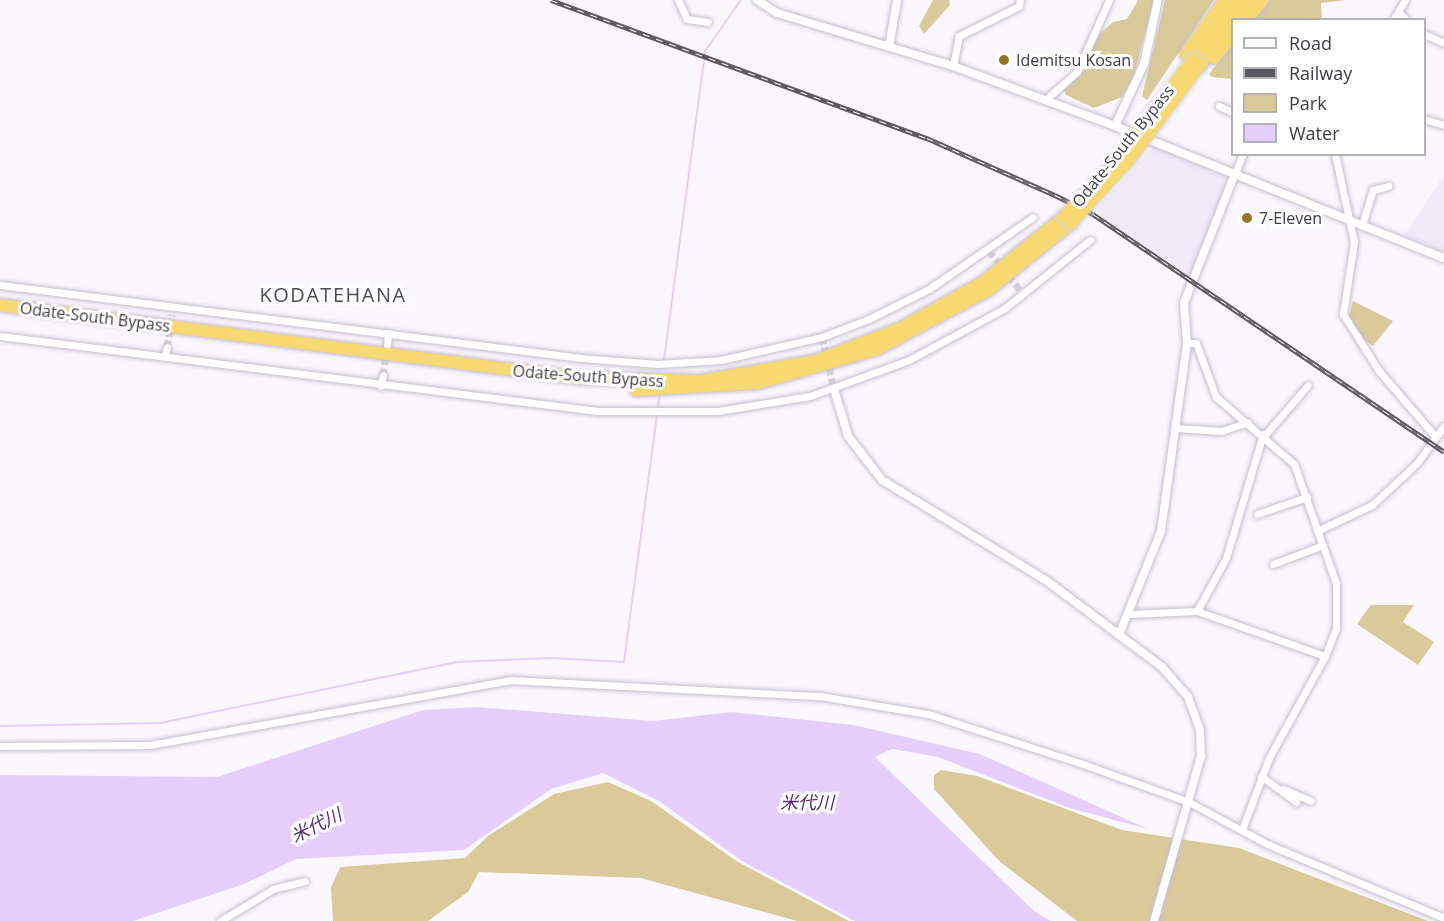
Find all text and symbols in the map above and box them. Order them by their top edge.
legend [1231,18,1426,156]
text: Road [1289,31,1332,55]
place label: Idemitsu Kosan [1016,50,1131,70]
marker: Idemitsu Kosan [997,53,1011,67]
text: Railway [1289,61,1352,85]
street label: Odate-South Bypass [1068,81,1178,211]
text: Park [1289,91,1327,115]
text: Water [1289,121,1340,145]
place label: 7-Eleven [1259,208,1322,228]
marker: 7-Eleven [1240,211,1254,225]
district label: KODATEHANA [259,282,407,306]
street label: Odate-South Bypass [19,298,171,336]
street label: Odate-South Bypass [512,361,664,391]
water label: 米代川 [780,791,834,813]
water label: 米代川 [287,803,345,847]

